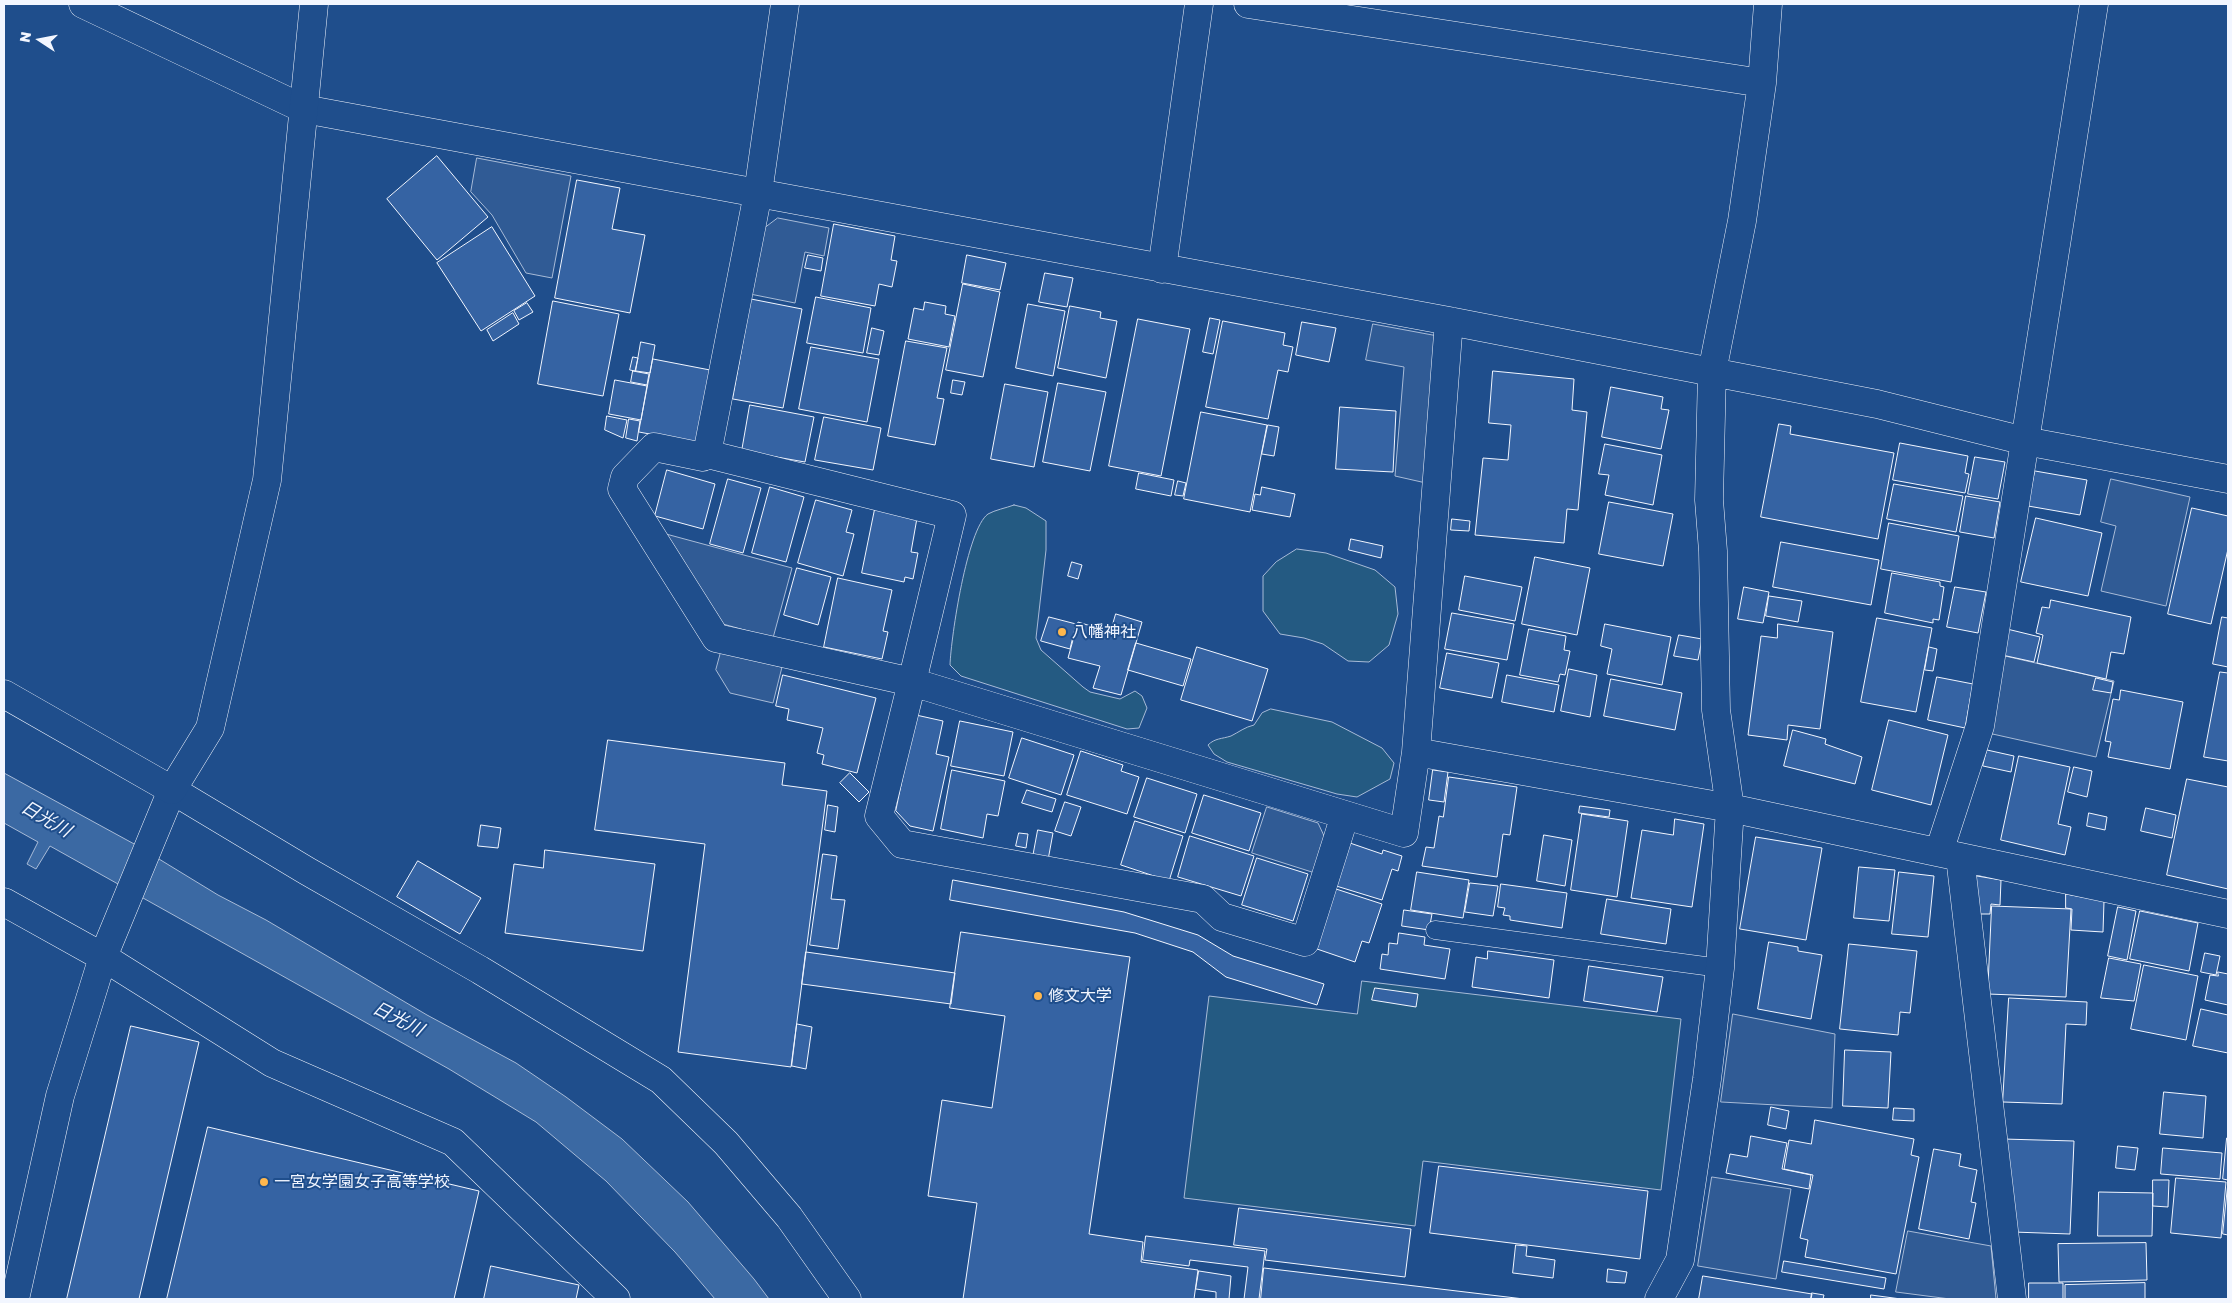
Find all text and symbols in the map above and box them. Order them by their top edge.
north arrow [15,15,65,65]
text: N [15,30,34,44]
place label: 八幡神社 [1072,622,1136,642]
marker: 八幡神社 [1056,626,1068,638]
water label: 日光川 [17,796,75,842]
place label: 修文大学 [1048,986,1112,1006]
marker: 修文大学 [1032,990,1044,1002]
water label: 日光川 [369,997,427,1041]
place label: 一宮女学園女子高等学校 [274,1172,450,1192]
marker: 一宮女学園女子高等学校 [258,1176,270,1188]

